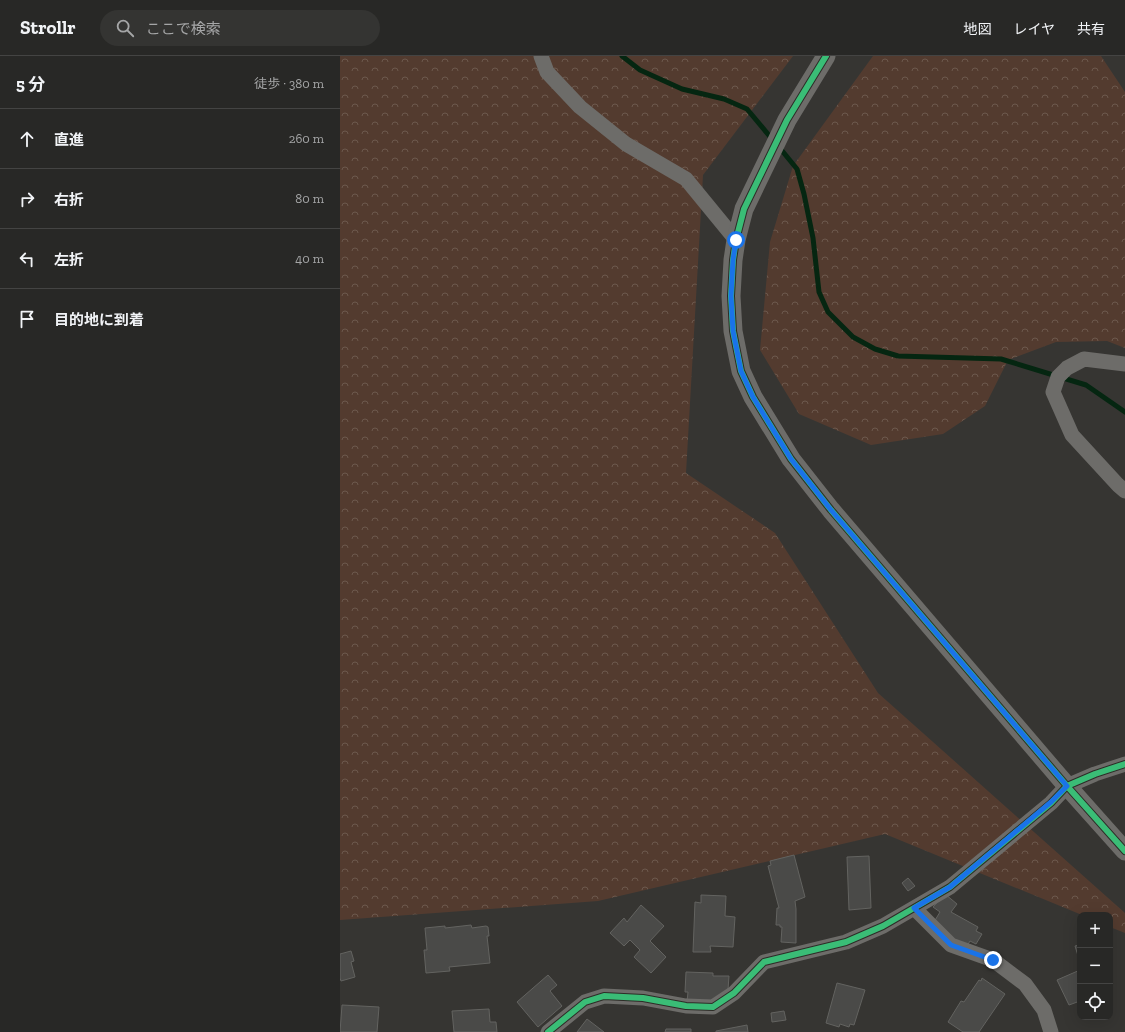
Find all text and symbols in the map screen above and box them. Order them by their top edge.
search box [100,10,380,46]
text: Strollr [20,16,76,39]
icon: search [114,17,136,39]
text: ここで検索 [146,20,221,38]
text: 地図 [963,21,991,38]
text: レイヤ [1013,21,1055,38]
text: 共有 [1077,21,1105,38]
text: 5 分 [16,74,45,94]
text: 徒歩 · 380 m [254,76,324,91]
icon: ahead [16,128,38,150]
text: 直進 [54,131,84,149]
text: 260 m [289,131,324,146]
icon: right [16,188,38,210]
text: 右折 [54,191,84,209]
text: 80 m [295,191,324,206]
route start [727,231,745,249]
icon: left [16,248,38,270]
text: 左折 [54,251,84,269]
text: 40 m [295,251,324,266]
icon: arrive [16,308,38,330]
text: 目的地に到着 [54,311,144,329]
map controls [1077,912,1113,1020]
button: + [1077,912,1113,948]
button: − [1077,948,1113,984]
route end [984,951,1002,969]
button: locate [1077,984,1113,1020]

